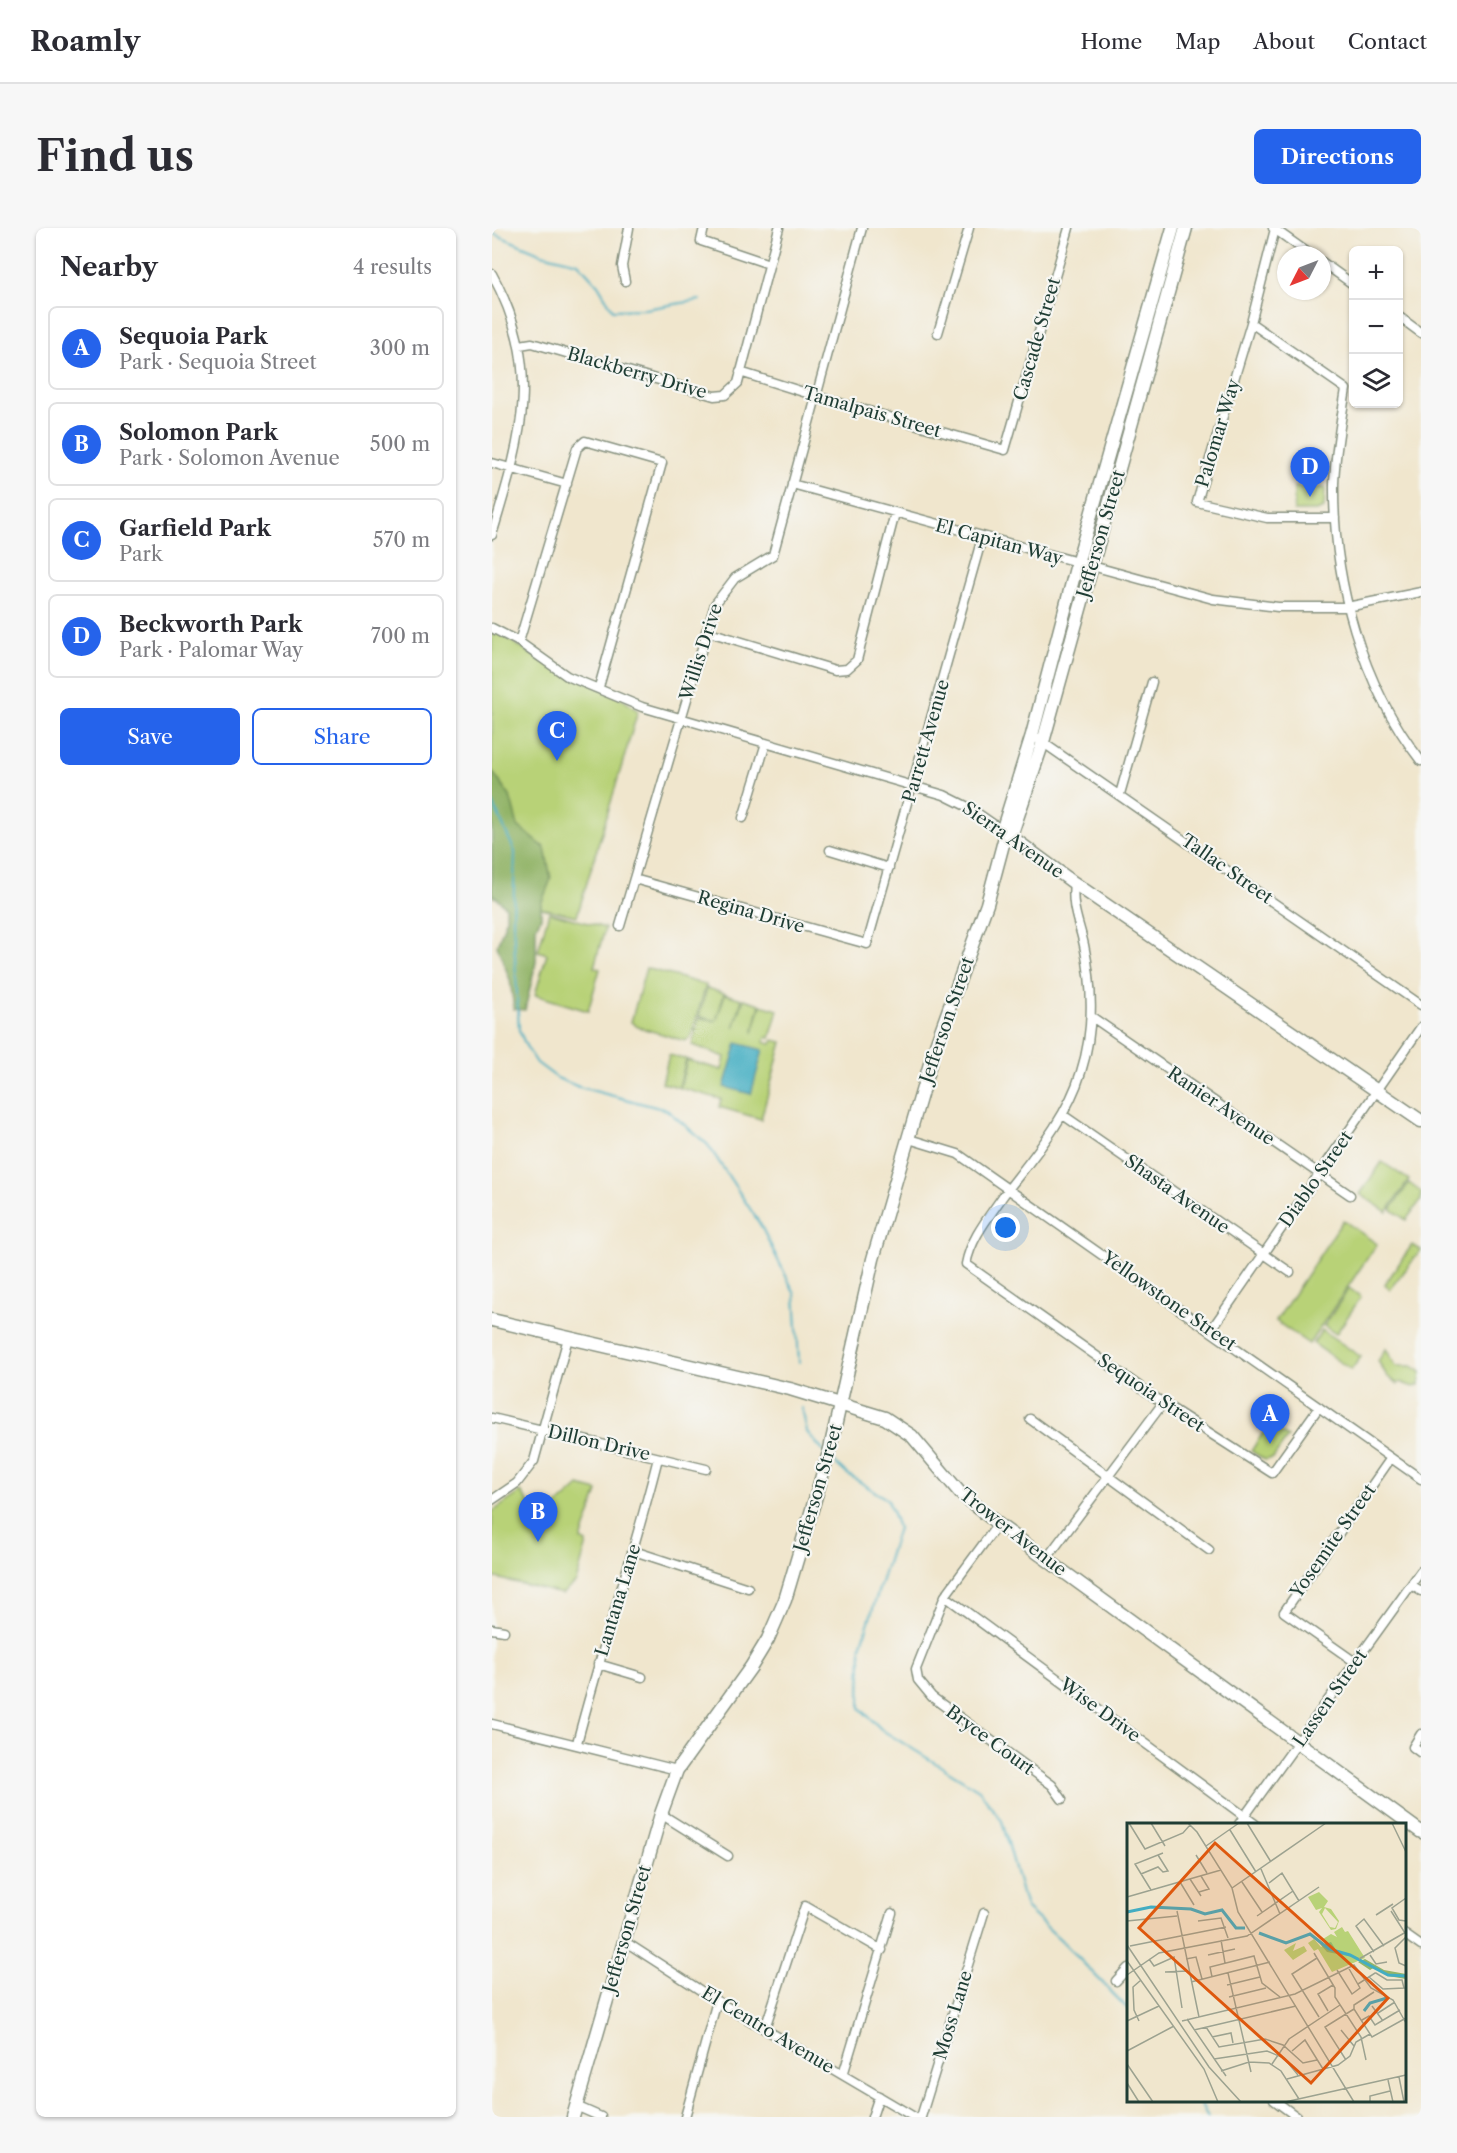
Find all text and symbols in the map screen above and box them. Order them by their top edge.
text: Roamly [30,24,140,58]
text: Home [1081,29,1142,54]
text: Map [1175,29,1220,54]
text: About [1253,29,1315,54]
text: Contact [1348,29,1427,54]
button: Directions [1254,129,1421,184]
text: Find us [36,130,194,182]
north arrow [1277,246,1331,300]
map controls [1349,246,1403,408]
button: + [1349,246,1403,300]
text: Nearby [60,251,158,283]
text: 4 results [353,255,432,279]
street label: Cascade Street [1009,274,1065,403]
button: − [1349,300,1403,354]
text: Sequoia Park [119,323,268,350]
text: A [74,336,89,360]
text: 300 m [370,336,430,360]
street label: Blackberry Drive [565,343,709,403]
text: Park · Sequoia Street [119,350,317,374]
button: layers [1349,354,1403,408]
street label: Palomar Way [1191,375,1245,490]
street label: Tamalpais Street [800,382,944,442]
text: Solomon Park [119,419,278,446]
text: B [74,432,89,456]
text: 500 m [370,432,430,456]
text: Park · Solomon Avenue [119,446,340,470]
pin: D [1290,448,1330,497]
street label: Jefferson Street [1071,467,1130,603]
street label: El Capitan Way [933,514,1066,570]
text: Garfield Park [119,515,271,542]
text: C [73,528,90,552]
text: 570 m [373,528,430,552]
text: Park [119,542,162,566]
street label: Willis Drive [675,601,727,704]
text: Beckworth Park [119,611,302,638]
text: D [73,624,90,648]
text: 700 m [371,624,430,648]
text: Park · Palomar Way [119,638,303,662]
street label: Parrett Avenue [898,677,954,805]
button: Save [60,708,240,765]
button: Share [252,708,432,765]
pin: C [538,712,576,761]
street label: Sierra Avenue [958,797,1068,883]
street label: Tallac Street [1177,829,1278,909]
street label: Regina Drive [695,886,807,938]
street label: Jefferson Street [914,953,979,1089]
street label: Ranier Avenue [1163,1062,1279,1150]
street label: Diablo Street [1275,1126,1358,1231]
street label: Shasta Avenue [1120,1150,1234,1238]
your location [991,1213,1020,1242]
street label: Yellowstone Street [1097,1246,1241,1356]
street label: Sequoia Street [1093,1349,1209,1437]
pin: A [1250,1394,1290,1444]
street label: Dillon Drive [546,1421,652,1465]
street label: Jefferson Street [788,1421,847,1557]
street label: Yosemite Street [1285,1479,1381,1603]
street label: Trower Avenue [955,1483,1071,1581]
pin: B [518,1492,558,1542]
street label: Lantana Lane [590,1541,646,1659]
street label: Lassen Street [1288,1644,1372,1751]
street label: Wise Drive [1054,1673,1145,1747]
street label: Bryce Court [942,1701,1039,1780]
inset map [1127,1823,1406,2102]
street label: Jefferson Street [597,1862,656,1998]
street label: Moss Lane [929,1968,977,2062]
street label: El Centro Avenue [698,1982,838,2078]

